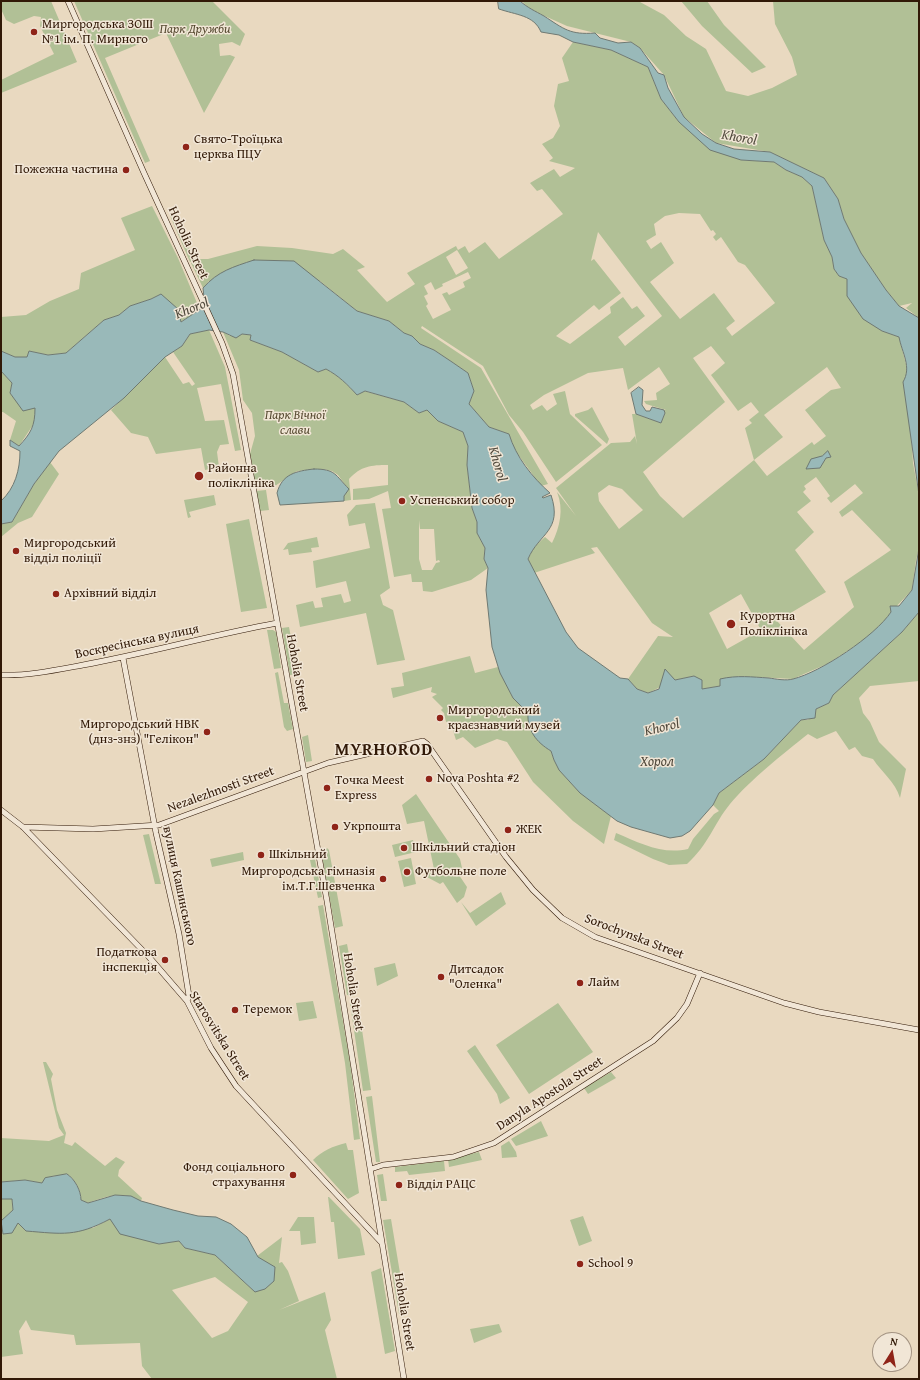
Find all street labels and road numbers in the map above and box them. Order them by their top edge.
street label: Hoholia Street [164,204,212,282]
street label: Воскресінська вулиця [74,621,200,663]
street label: Hoholia Street [283,633,311,713]
street label: Nezalezhnosti Street [166,763,276,817]
street label: вулиця Кашинського [159,825,199,947]
street label: Sorochynska Street [582,911,686,963]
street label: Hoholia Street [339,952,367,1032]
street label: Starosvitska Street [185,988,253,1084]
street label: Danyla Apostola Street [494,1054,606,1134]
street label: Hoholia Street [390,1272,418,1352]

